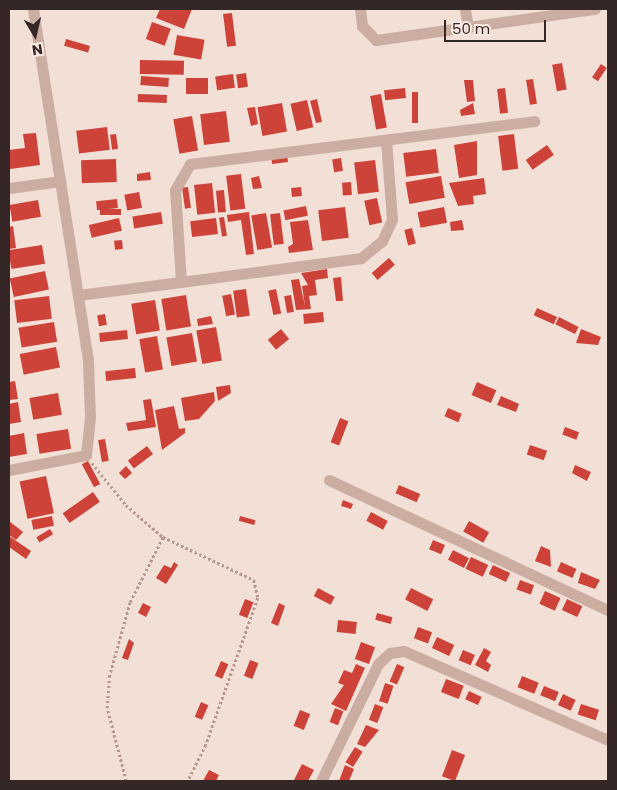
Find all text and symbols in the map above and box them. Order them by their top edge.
north arrow [10,10,60,60]
scale bar [447,10,550,42]
text: 50 m [452,18,490,39]
text: N [31,39,44,61]

